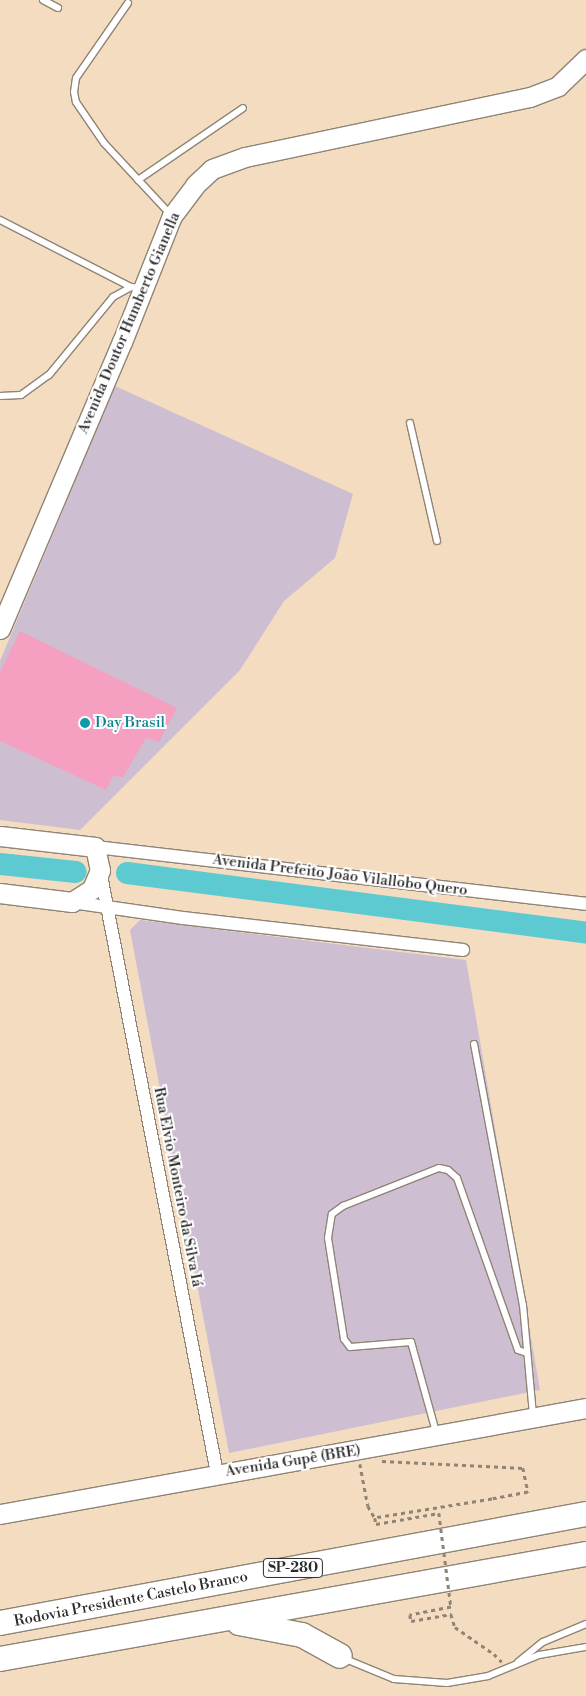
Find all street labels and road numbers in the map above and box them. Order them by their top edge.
street label: Avenida Doutor Humberto Gianella [74,209,184,437]
street label: Avenida Prefeito João Vilallobo Quero [212,850,468,900]
street label: Rua Elvio Monteiro da Silva Iá [150,1085,206,1289]
street label: Avenida Gupê (BRE) [224,1441,362,1481]
road number: SP-280 [262,1556,324,1580]
street label: Rodovia Presidente Castelo Branco [13,1567,249,1631]

